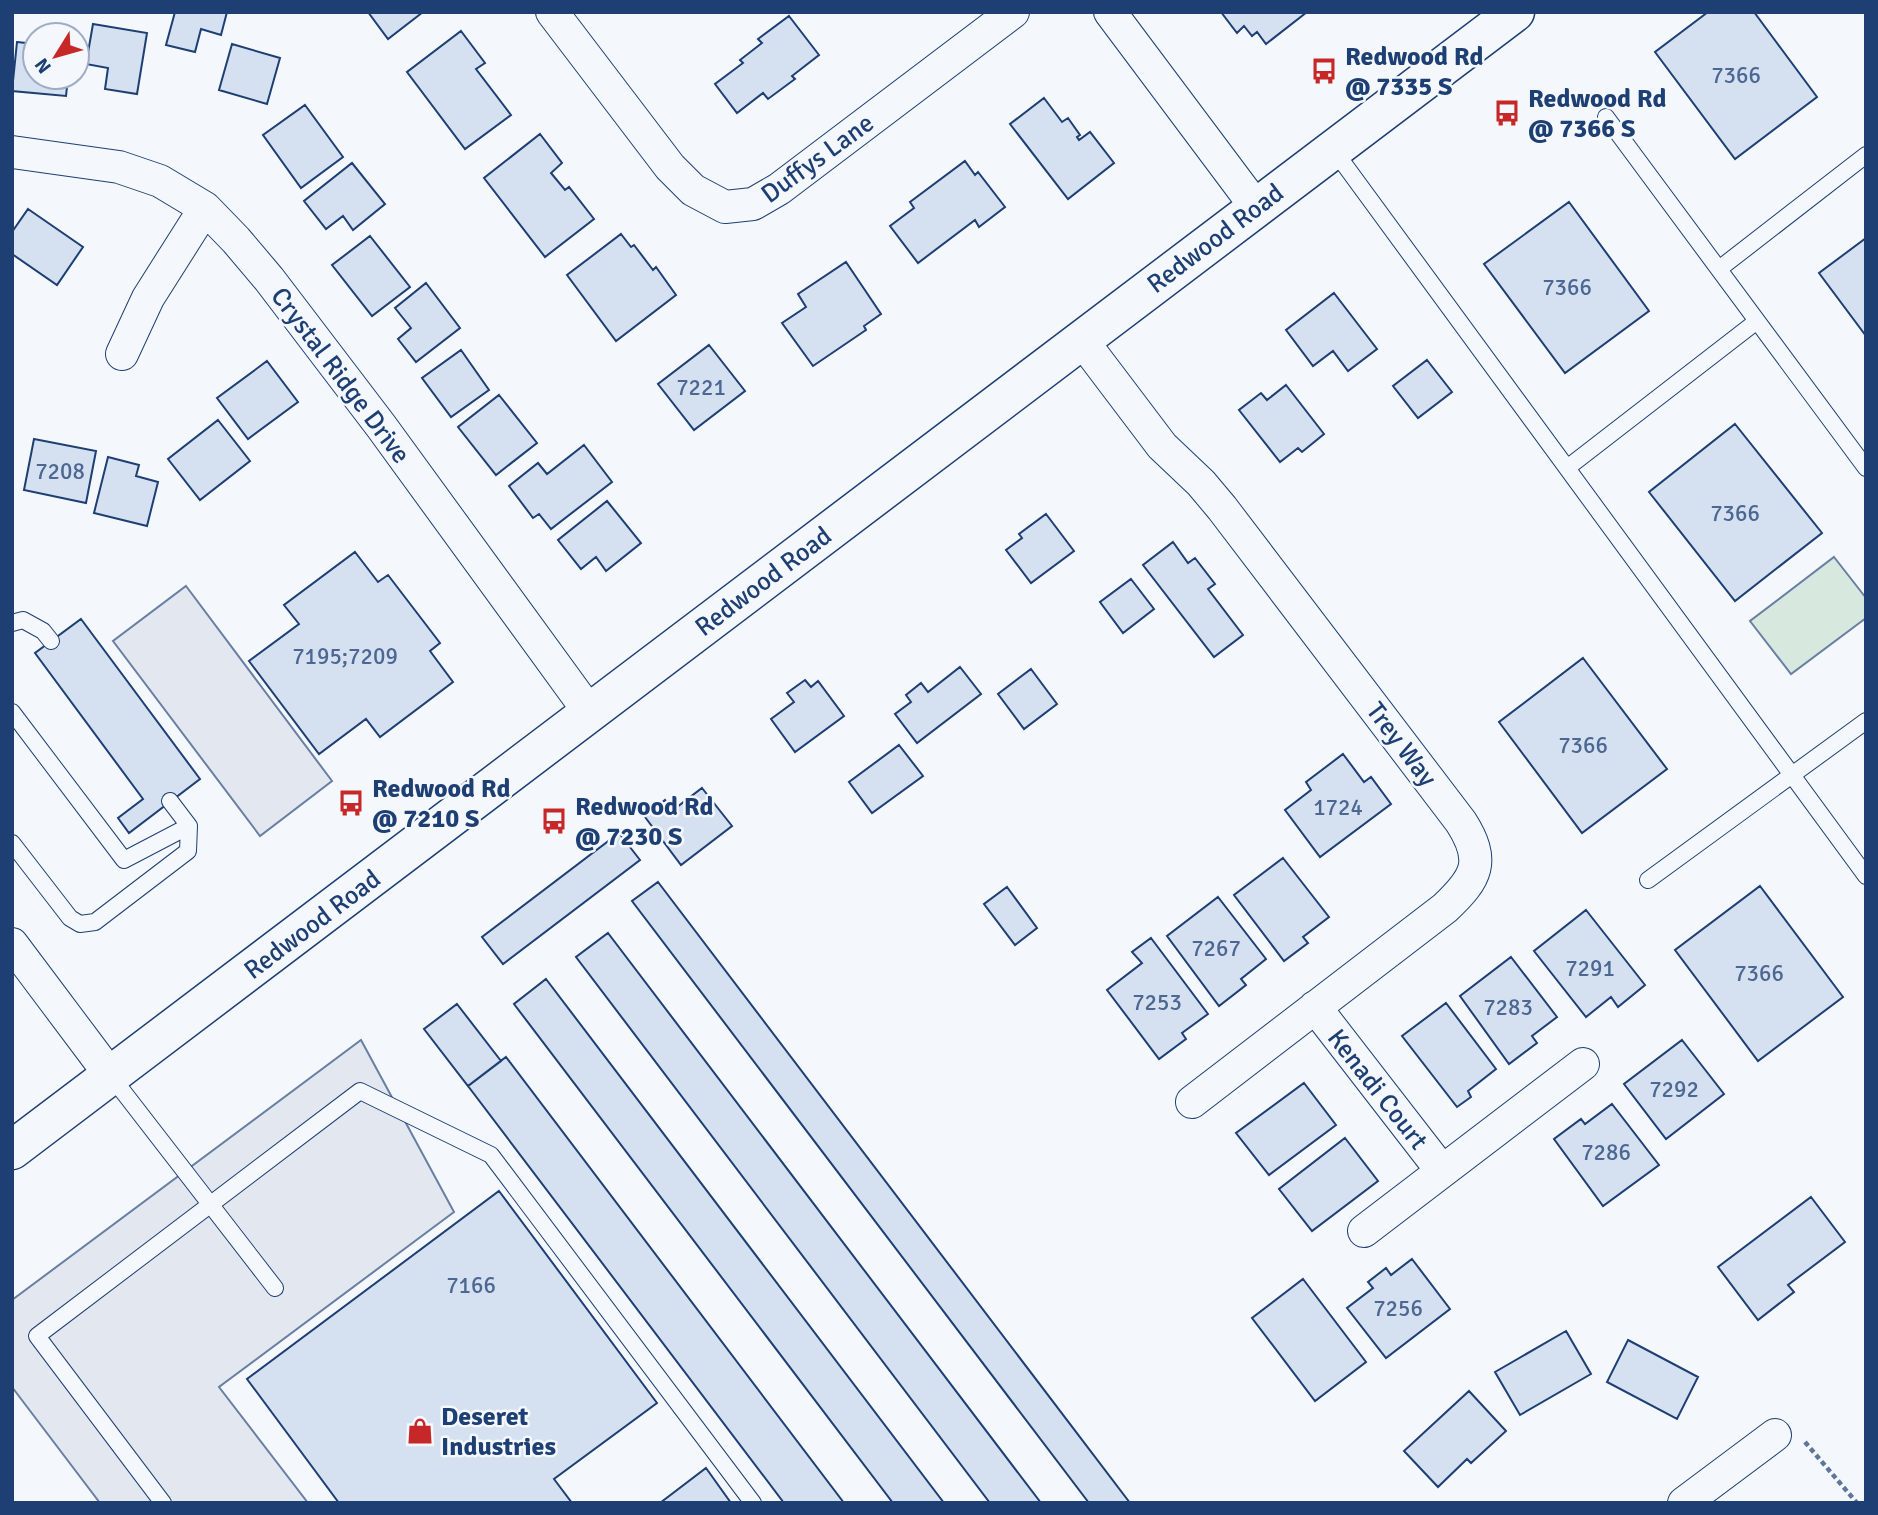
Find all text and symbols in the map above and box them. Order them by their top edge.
north arrow [21,21,91,91]
place label: Redwood Rd @ 7335 S [1345,41,1483,103]
text: N [30,53,57,78]
bus stop icon: Redwood Rd @ 7335 S [1309,56,1339,86]
house number: 7366 [1711,61,1761,90]
place label: Redwood Rd @ 7366 S [1528,83,1666,145]
bus stop icon: Redwood Rd @ 7366 S [1492,98,1522,128]
street label: Duffys Lane [755,107,880,210]
street label: Redwood Road [1141,177,1290,301]
house number: 7366 [1542,273,1592,302]
street label: Crystal Ridge Drive [264,281,417,470]
house number: 7221 [676,373,726,402]
house number: 7208 [35,457,85,486]
house number: 7366 [1710,499,1760,528]
street label: Redwood Road [689,520,838,644]
house number: 7195;7209 [292,642,398,671]
street label: Trey Way [1359,696,1443,793]
house number: 7366 [1558,731,1608,760]
place label: Redwood Rd @ 7210 S [372,773,510,835]
bus stop icon: Redwood Rd @ 7210 S [336,788,366,818]
place label: Redwood Rd @ 7230 S [575,791,713,853]
house number: 1724 [1313,793,1363,822]
bus stop icon: Redwood Rd @ 7230 S [539,806,569,836]
street label: Redwood Road [238,863,387,987]
house number: 7267 [1191,934,1241,963]
house number: 7291 [1565,954,1615,983]
house number: 7366 [1734,959,1784,988]
house number: 7253 [1132,988,1182,1017]
house number: 7283 [1483,993,1533,1022]
street label: Kenadi Court [1320,1023,1434,1156]
house number: 7292 [1649,1075,1699,1104]
house number: 7286 [1581,1138,1631,1167]
house number: 7166 [446,1271,496,1300]
house number: 7256 [1373,1294,1423,1323]
place label: Deseret Industries [441,1401,556,1463]
shop icon: Deseret Industries [405,1416,435,1446]

